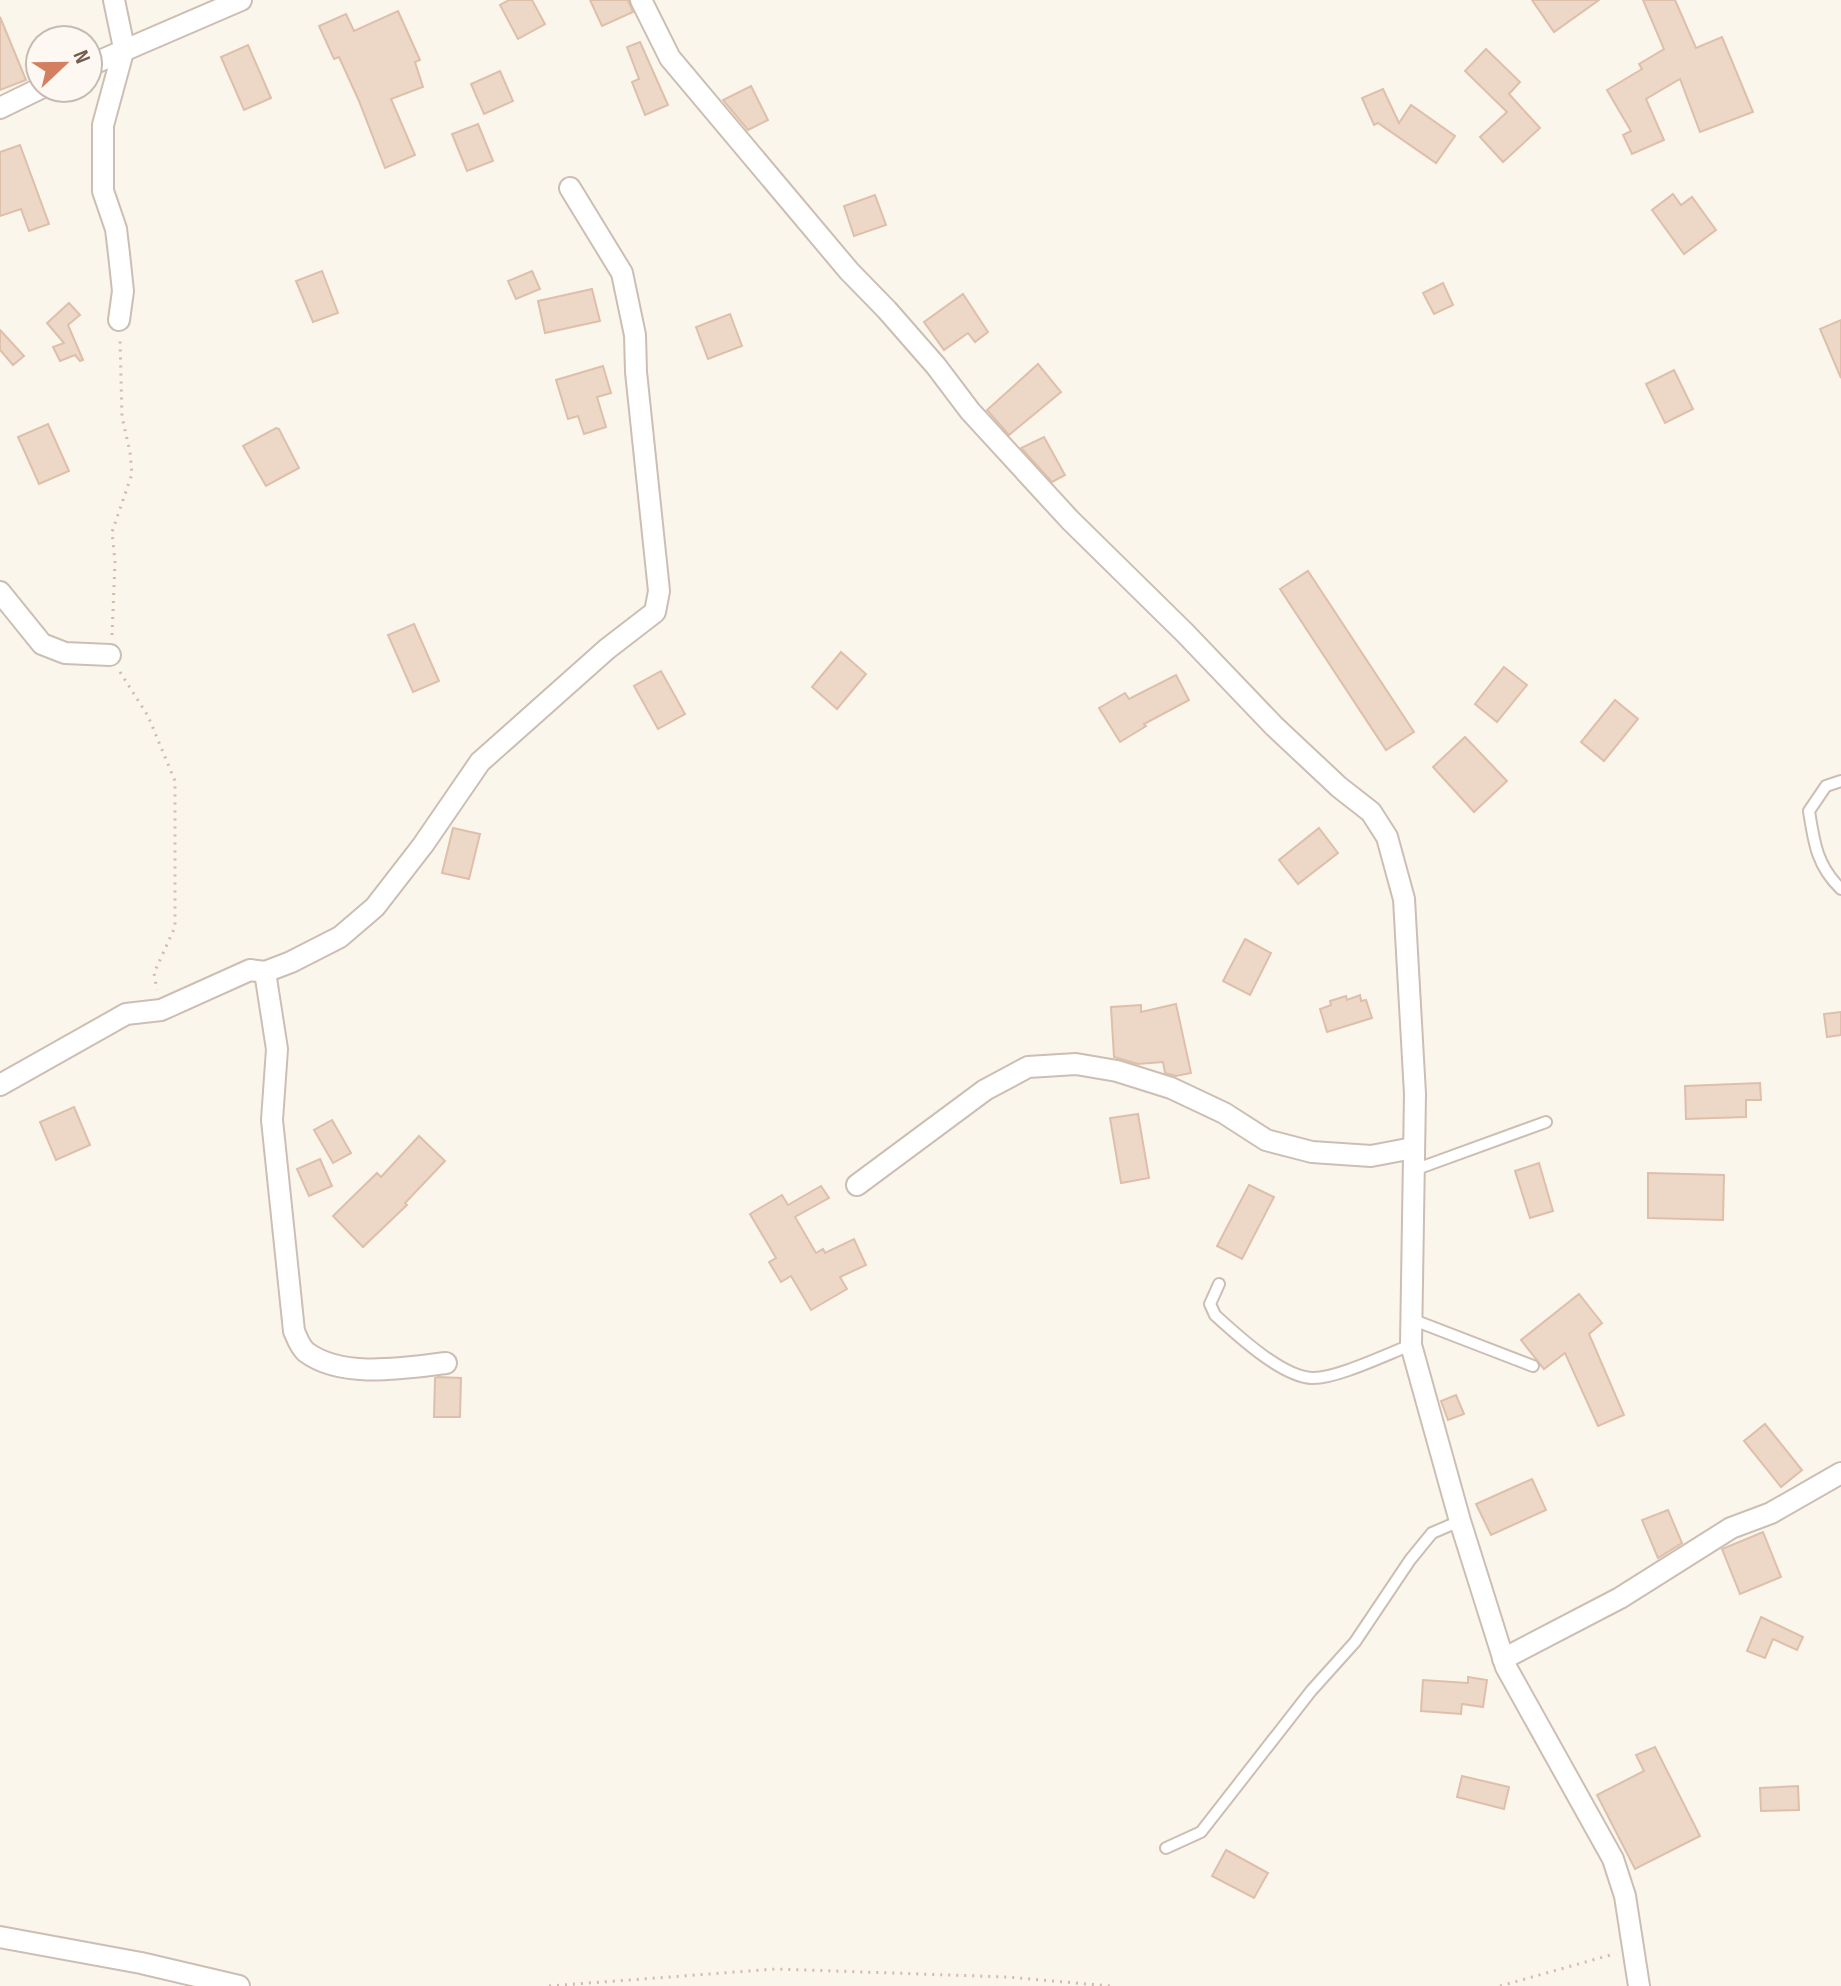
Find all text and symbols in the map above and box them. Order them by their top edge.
north arrow [24,24,104,104]
text: N [66,47,96,68]

